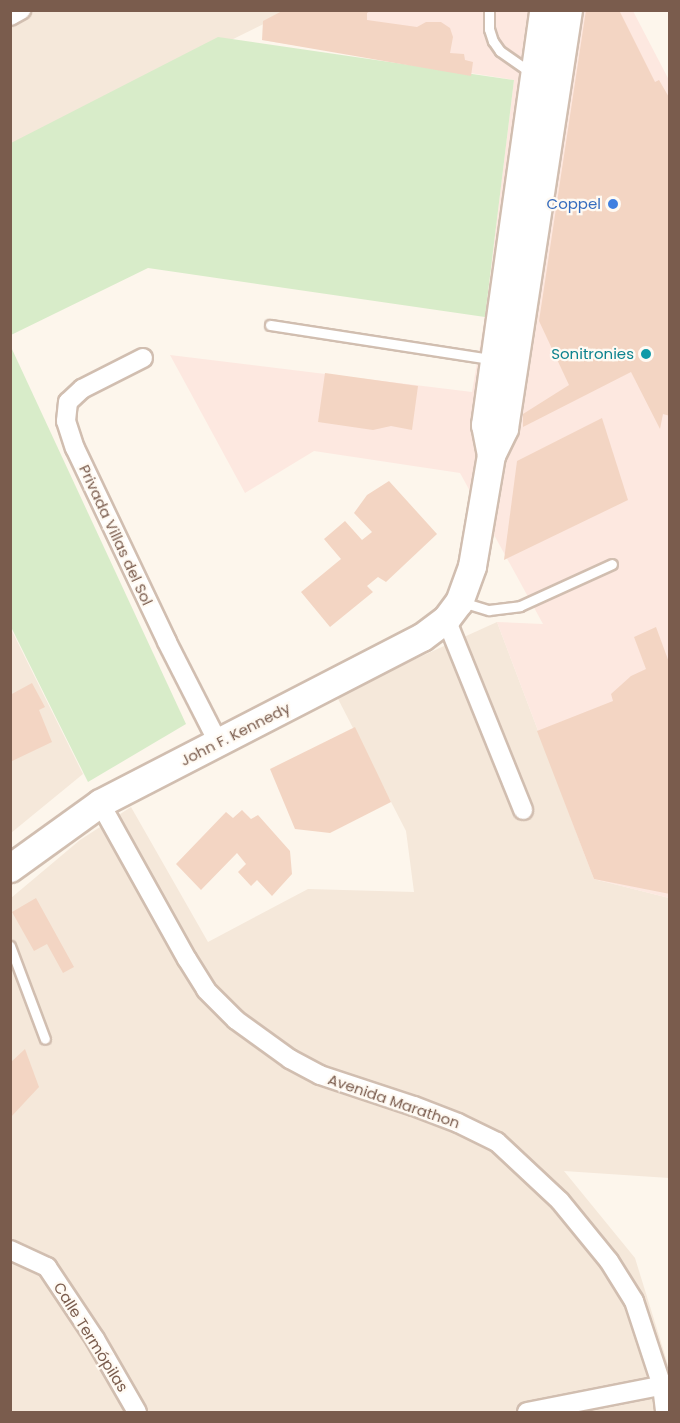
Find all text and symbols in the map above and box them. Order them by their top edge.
place label: Coppel [547,195,601,213]
marker: Coppel [606,197,620,211]
place label: Sonitronies [551,345,634,363]
marker: Sonitronies [639,347,653,361]
street label: Privada Villas del Sol [75,462,157,608]
street label: John F. Kennedy [177,699,293,769]
street label: Avenida Marathon [326,1070,462,1132]
street label: Calle Termópilas [50,1279,132,1395]

